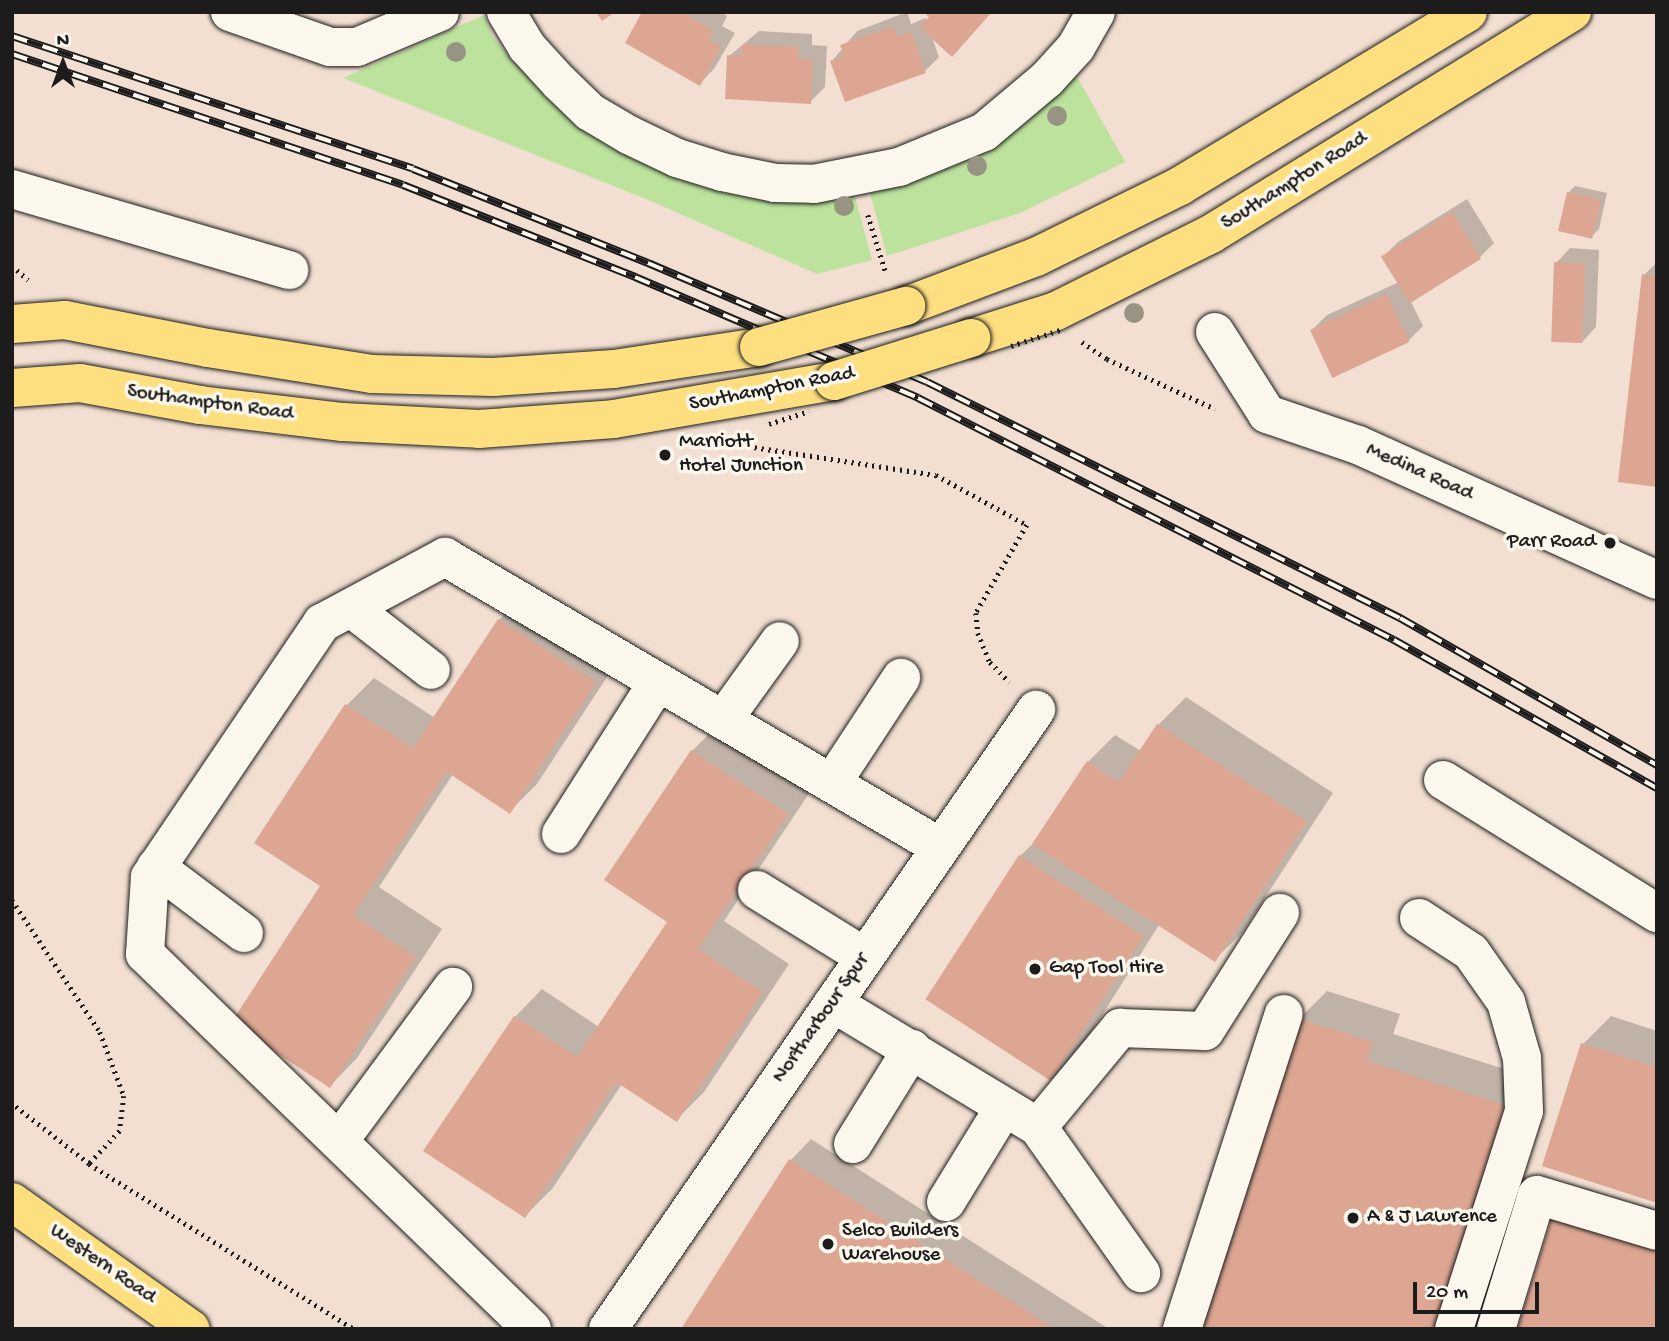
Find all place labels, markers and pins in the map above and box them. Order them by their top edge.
place label: Marriott Hotel Junction [679,430,803,480]
marker: Marriott Hotel Junction [657,447,673,463]
place label: Parr Road [1507,530,1596,556]
marker: Parr Road [1602,535,1618,551]
place label: Gap Tool Hire [1049,956,1164,982]
marker: Gap Tool Hire [1027,961,1043,977]
place label: A & J Lawrence [1367,1205,1497,1231]
marker: A & J Lawrence [1345,1210,1361,1226]
place label: Selco Builders Warehouse [842,1219,958,1269]
marker: Selco Builders Warehouse [820,1236,836,1252]

